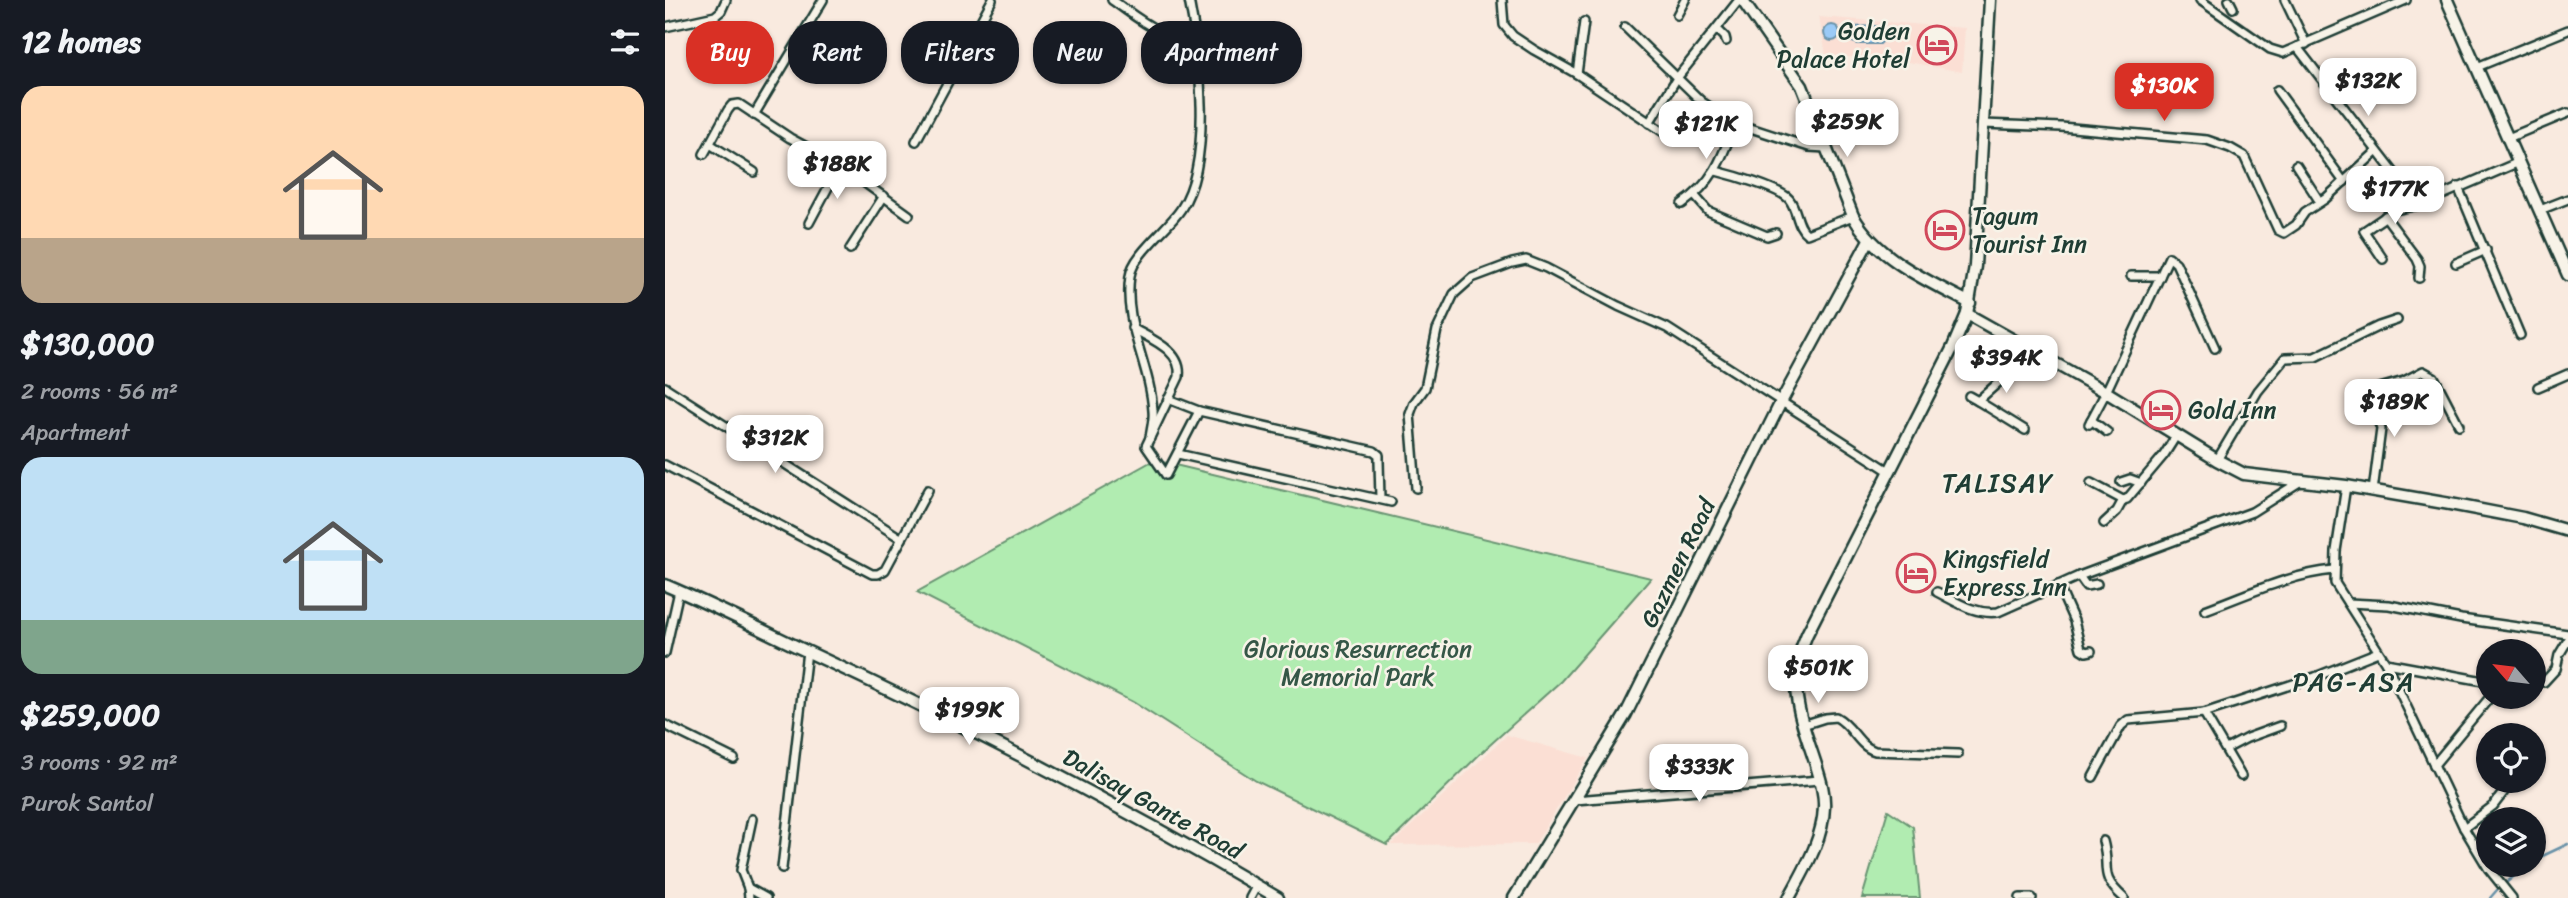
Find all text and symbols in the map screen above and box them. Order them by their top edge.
place label: Golden Palace Hotel [1777,10,1911,80]
text: 12 homes [21,15,141,69]
chip: Buy [686,21,774,84]
chip: Rent [788,21,887,84]
chip: Filters [901,21,1019,84]
chip: New [1033,21,1127,84]
chip: Apartment [1141,21,1302,84]
icon: filters [606,23,644,61]
hotel icon: Golden Palace Hotel [1916,24,1958,66]
pin: $132K [2319,58,2417,118]
text: $132K [2335,60,2401,101]
pin: $130K [2115,64,2213,123]
text: $130K [2131,65,2197,106]
pin: $259K [1798,100,1896,159]
text: $259K [1812,101,1882,142]
pin: $121K [1657,102,1755,161]
text: $121K [1675,103,1737,144]
icon: home [270,132,396,258]
pin: $188K [788,142,886,201]
text: $188K [803,143,871,184]
pin: $177K [2346,166,2444,226]
text: $177K [2362,168,2428,209]
place label: Tagum Tourist Inn [1972,195,2087,265]
hotel icon: Tagum Tourist Inn [1924,209,1966,251]
text: $130,000 [21,317,154,371]
pin: $394K [1957,336,2055,395]
text: $394K [1971,337,2041,378]
text: 2 rooms · 56 m² [21,371,178,412]
pin: $189K [2345,380,2443,439]
text: $189K [2360,381,2428,422]
hotel icon: Gold Inn [2140,389,2182,431]
place label: Gold Inn [2188,389,2276,431]
text: Apartment [21,412,130,453]
pin: $312K [726,416,824,475]
text: $312K [742,417,808,458]
district label: TALISAY [1942,460,2054,506]
street label: Gazmen Road [1629,489,1728,635]
icon: home [270,503,396,629]
place label: Kingsfield Express Inn [1943,538,2067,608]
hotel icon: Kingsfield Express Inn [1895,552,1937,594]
park label: Glorious Resurrection Memorial Park [1244,628,1472,698]
north arrow [2476,639,2546,709]
map controls [2476,639,2546,877]
pin: $501K [1769,646,1867,705]
text: $501K [1784,647,1852,688]
district label: PAG-ASA [2292,659,2416,705]
text: $259,000 [21,688,160,742]
pin: $199K [920,688,1018,747]
text: $199K [935,689,1003,730]
button: locate [2476,723,2546,793]
street label: Dalisay Gante Road [1055,737,1253,872]
text: 3 rooms · 92 m² [21,742,178,783]
pin: $333K [1650,744,1748,804]
text: $333K [1665,746,1733,787]
text: Purok Santol [21,783,153,824]
button: layers [2476,807,2546,877]

